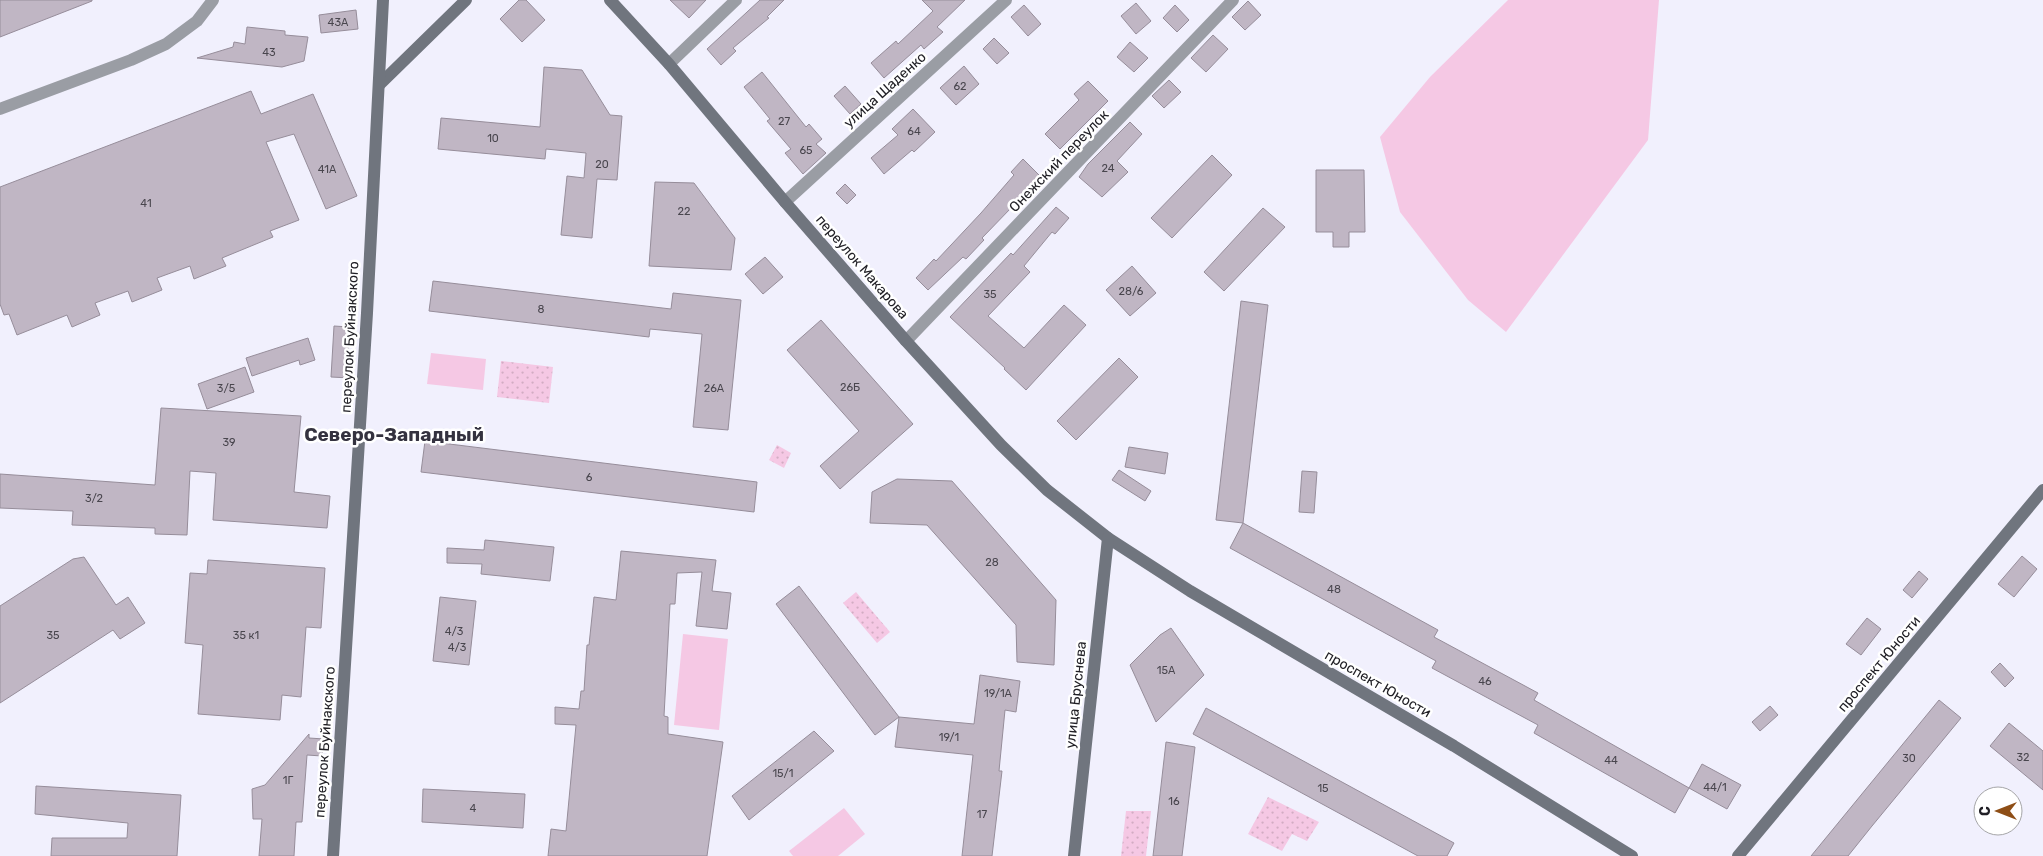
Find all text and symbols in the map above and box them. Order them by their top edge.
house number: 43А [328,16,349,29]
house number: 43 [262,46,276,59]
street label: улица Щаденко [840,49,930,131]
house number: 62 [953,80,967,93]
street label: Онежский переулок [1006,106,1113,216]
house number: 27 [778,115,790,128]
house number: 64 [907,125,921,138]
house number: 10 [487,132,499,145]
house number: 65 [799,144,813,157]
house number: 20 [595,158,609,171]
house number: 24 [1101,162,1115,175]
house number: 41А [318,163,337,176]
house number: 41 [140,197,152,210]
house number: 22 [678,205,690,218]
street label: переулок Макарова [812,211,912,323]
street label: переулок Буйнакского [338,261,362,413]
house number: 28/6 [1119,285,1144,298]
house number: 35 [983,288,997,301]
house number: 8 [538,303,545,316]
house number: 26Б [840,381,860,394]
house number: 3/5 [217,382,236,395]
house number: 26А [704,382,725,395]
district label: Северо-Западный [304,423,484,446]
house number: 39 [222,436,236,449]
house number: 6 [586,471,593,484]
house number: 3/2 [85,492,103,505]
house number: 28 [985,556,999,569]
house number: 48 [1327,583,1341,596]
street label: проспект Юности [1834,613,1924,715]
house number: 4/3 [445,625,464,638]
house number: 35 [46,629,60,642]
house number: 35 к1 [233,629,259,642]
street label: улица Бруснева [1062,640,1090,750]
house number: 4/3 [448,641,467,654]
street label: проспект Юности [1322,647,1434,721]
house number: 15А [1157,664,1176,677]
street label: переулок Буйнакского [311,666,339,818]
house number: 46 [1478,675,1492,688]
house number: 19/1А [984,687,1013,700]
house number: 19/1 [939,731,959,744]
house number: 32 [2016,751,2030,764]
house number: 30 [1902,752,1916,765]
house number: 44 [1604,754,1618,767]
house number: 15/1 [772,767,794,780]
house number: 1Г [283,774,293,787]
house number: 44/1 [1703,781,1727,794]
house number: 15 [1317,782,1329,795]
north arrow [1973,786,2023,836]
house number: 16 [1168,795,1180,808]
house number: 4 [470,802,477,815]
text: С [1977,806,1994,816]
house number: 17 [977,808,988,821]

